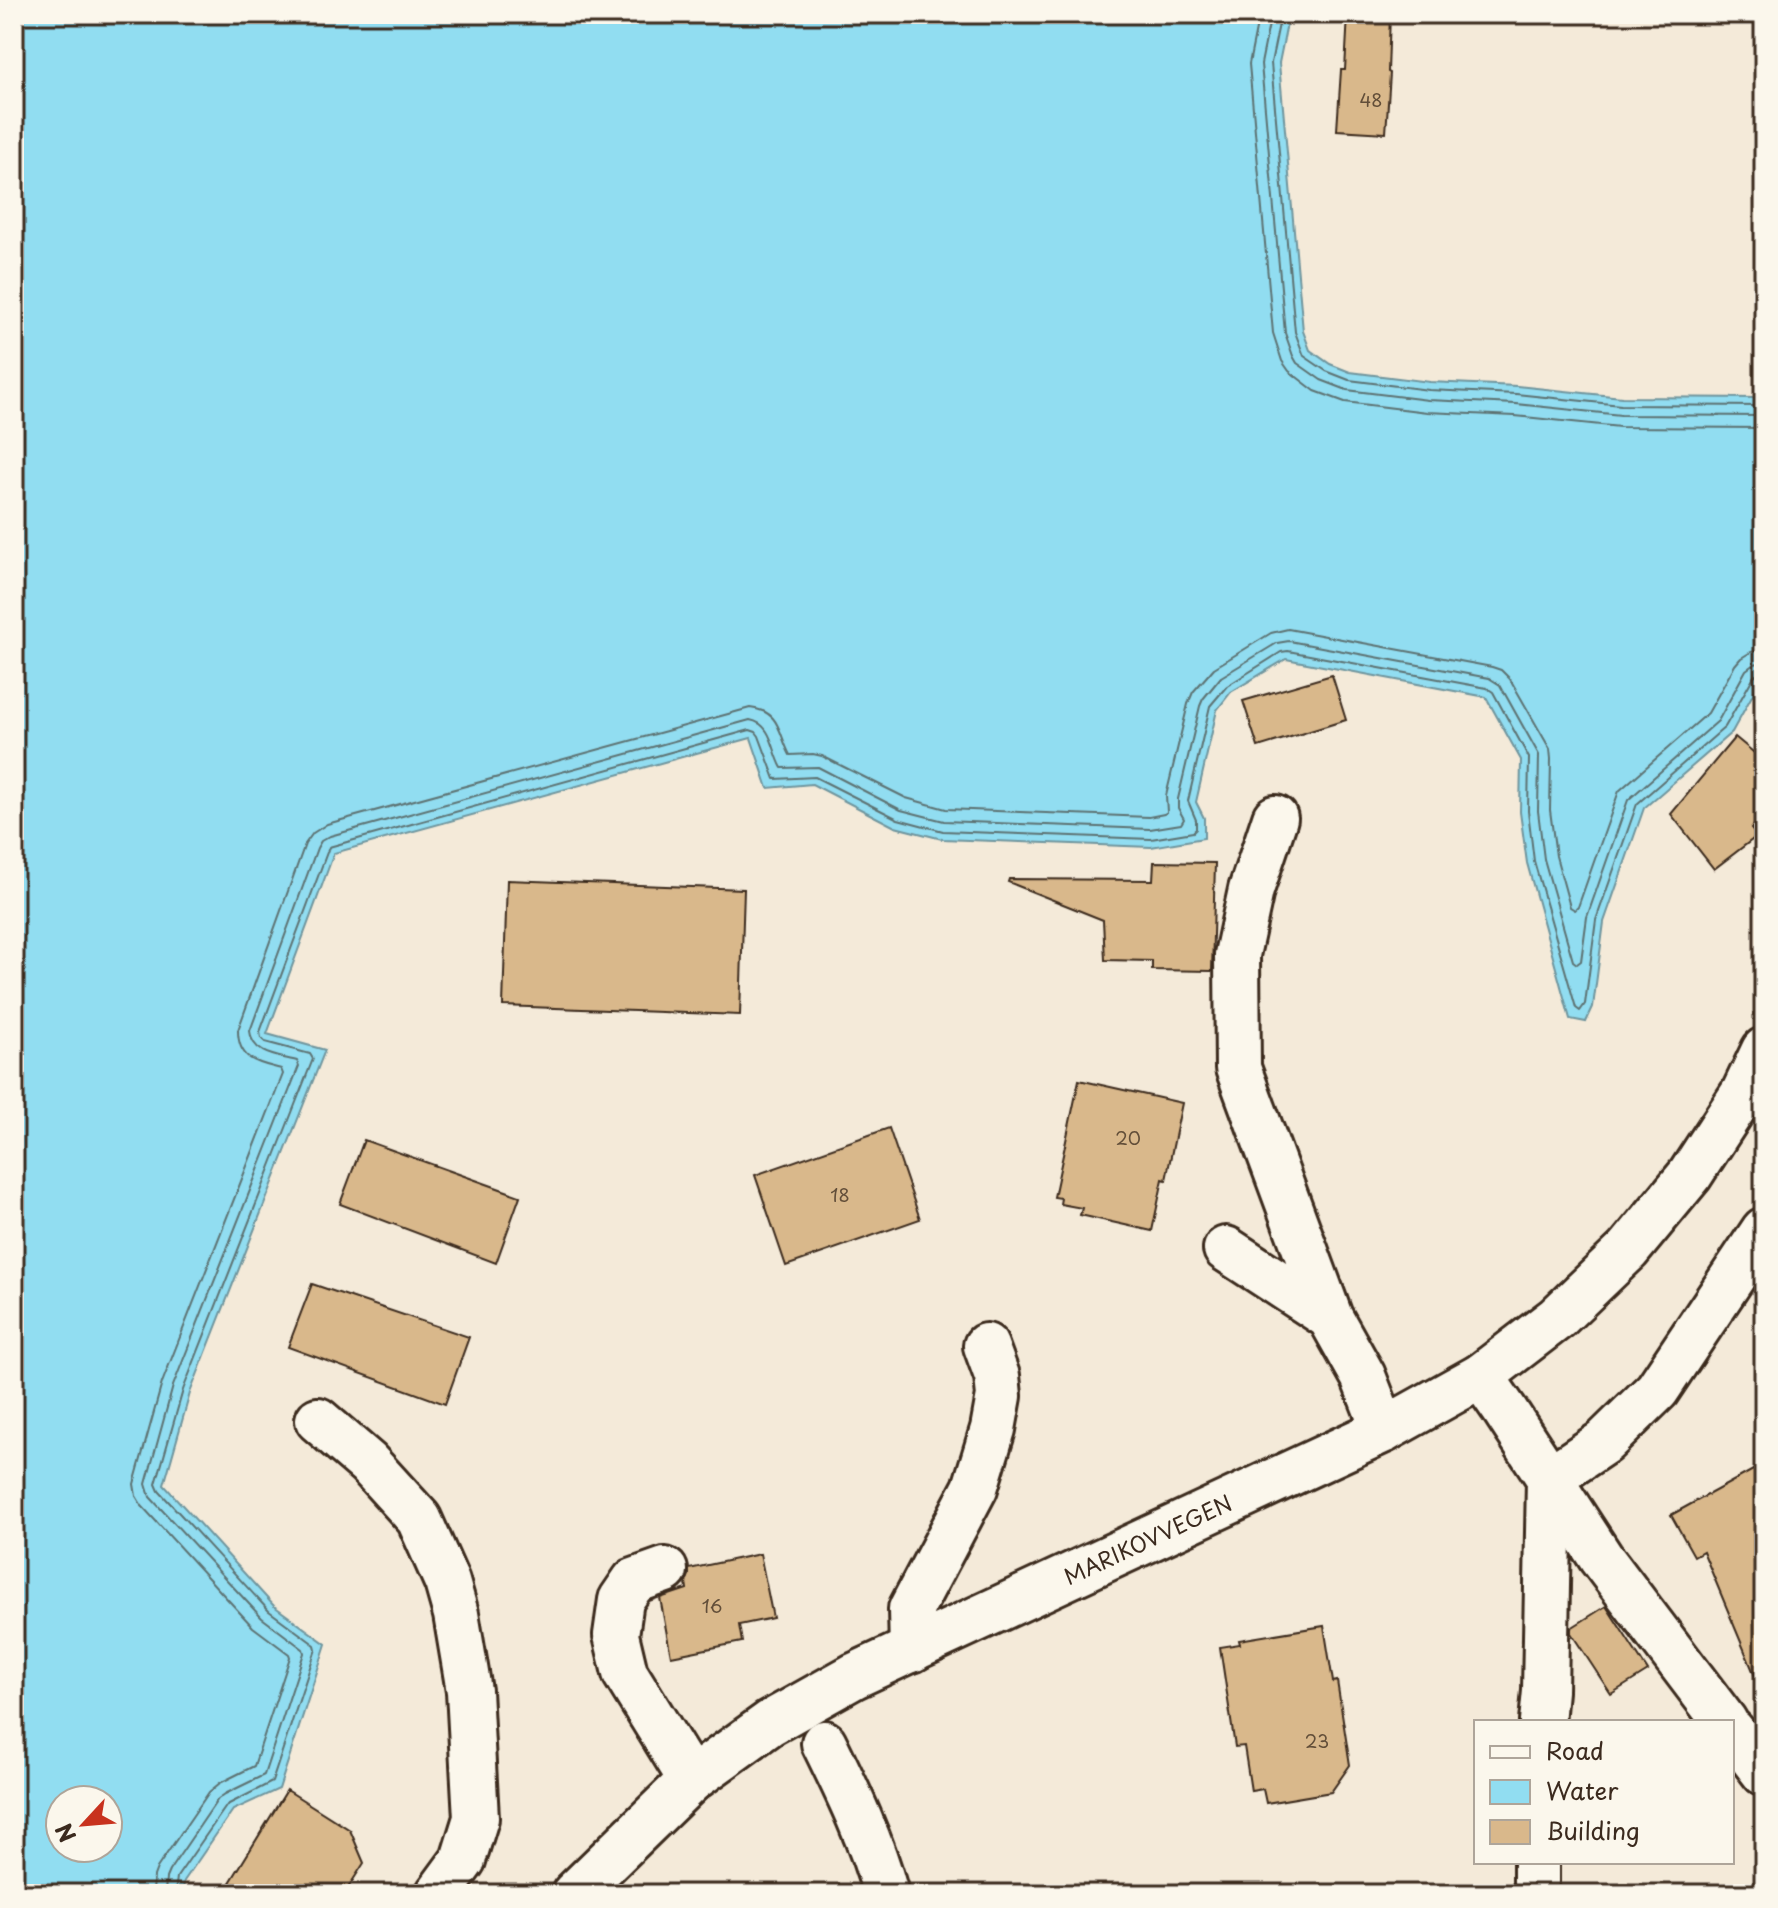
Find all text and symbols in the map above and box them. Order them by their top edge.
house number: 48 [1359,86,1383,113]
house number: 20 [1115,1124,1141,1151]
house number: 18 [830,1181,850,1208]
street label: MARIKOVVEGEN [1058,1485,1237,1592]
house number: 16 [702,1592,722,1619]
legend [1474,1720,1734,1864]
house number: 23 [1305,1727,1329,1754]
text: Road [1546,1732,1604,1768]
text: Water [1546,1772,1619,1808]
north arrow [44,1784,124,1864]
text: Building [1546,1812,1640,1848]
text: N [46,1818,83,1848]

